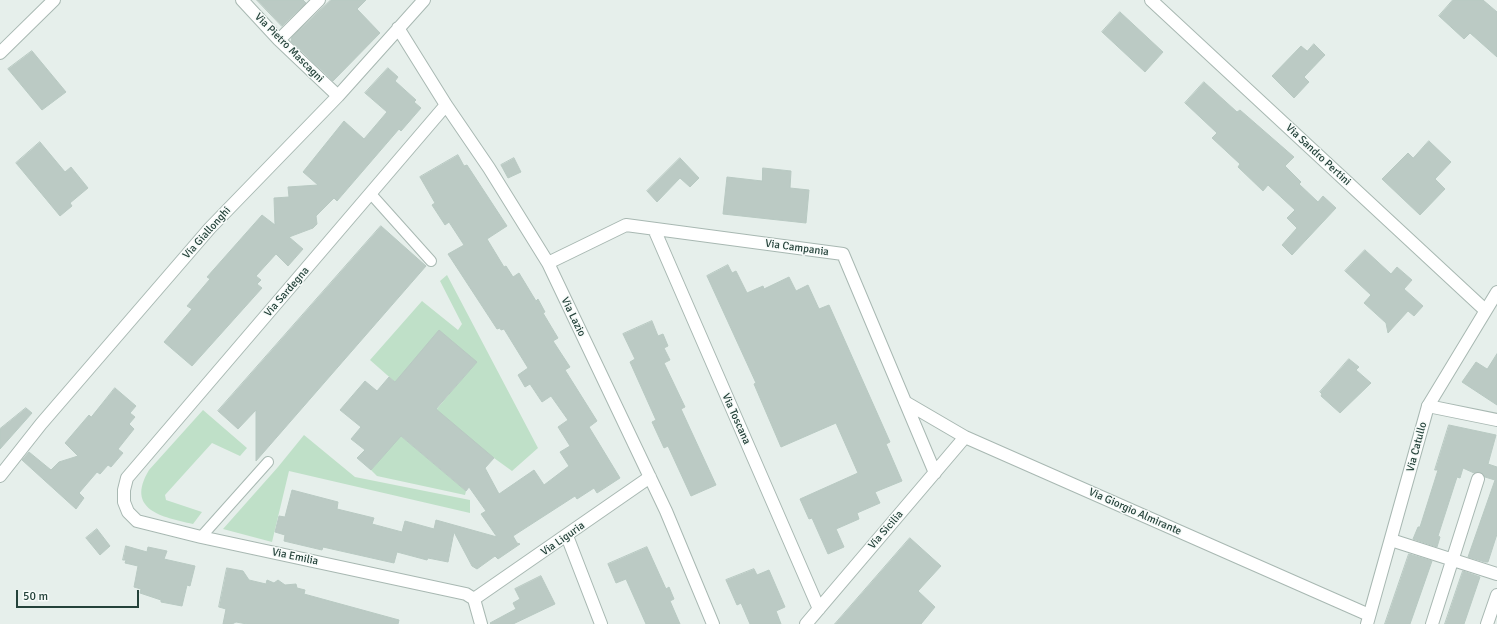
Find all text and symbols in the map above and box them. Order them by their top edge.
street label: Via Pietro Mascagni [252,11,326,85]
street label: Via Sandro Pertini [1283,121,1353,189]
street label: Via Giallonghi [180,204,234,262]
street label: Via Campania [764,237,830,259]
street label: Via Sardegna [262,264,312,320]
street label: Via Lazio [558,295,588,339]
street label: Via Toscana [719,391,753,447]
street label: Via Catullo [1404,421,1430,473]
street label: Via Giorgio Almirante [1086,486,1184,538]
street label: Via Sicilia [866,508,906,552]
street label: Via Liguria [539,519,587,559]
street label: Via Emilia [271,546,319,568]
scale bar [18,582,141,608]
text: 50 m [23,589,48,604]

